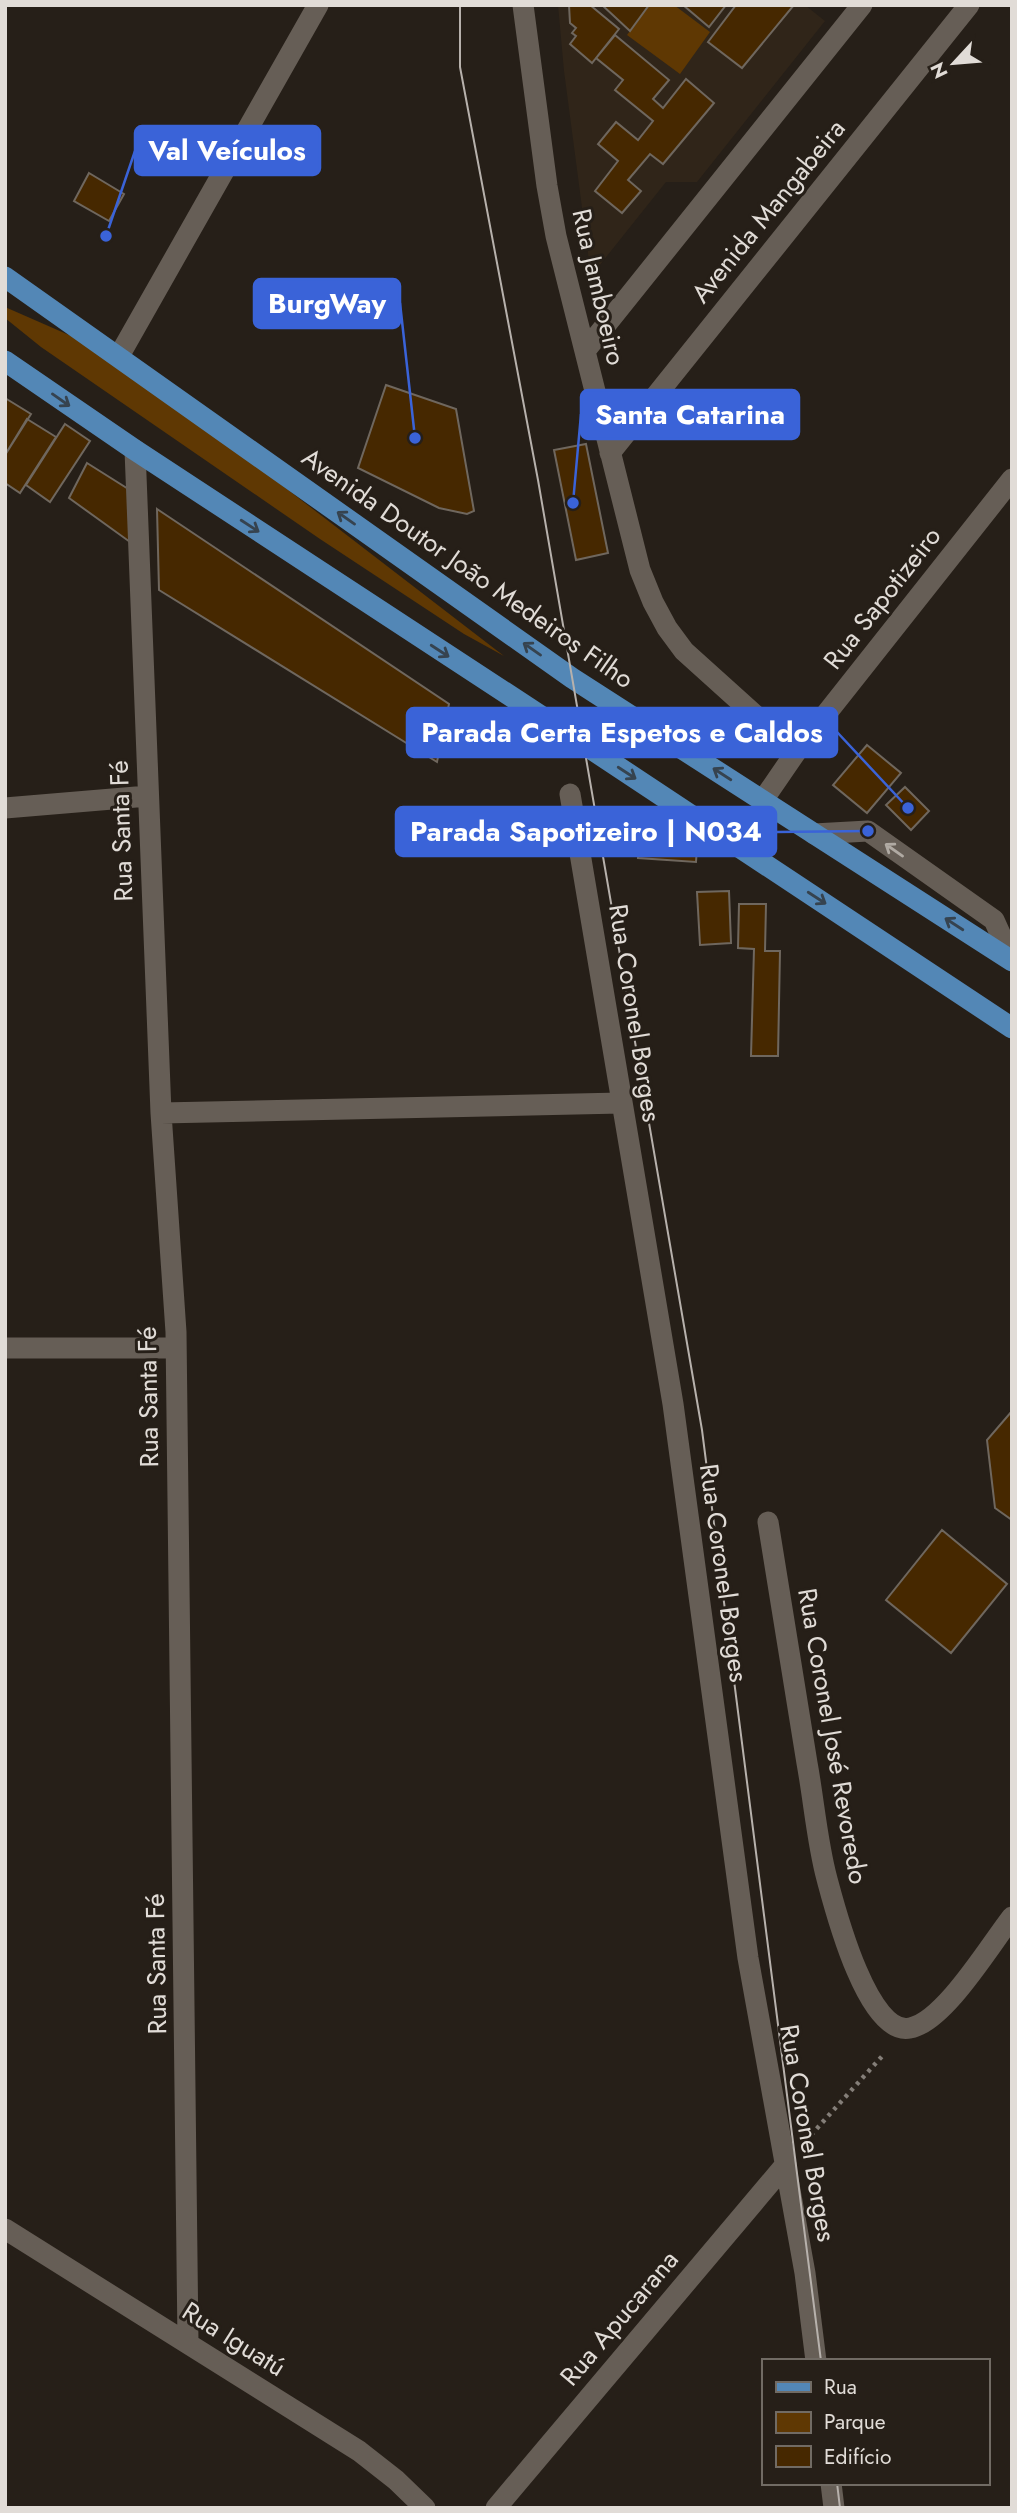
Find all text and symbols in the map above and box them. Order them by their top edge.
north arrow [919,28,989,98]
text: N [924,58,955,83]
street label: Avenida Mangabeira [682,111,854,311]
callout: Val Veículos [135,126,320,175]
text: Val Veículos [147,130,306,171]
street label: Rua Jamboeiro [563,205,635,369]
callout: BurgWay [254,279,400,328]
text: BurgWay [268,283,386,324]
callout: Santa Catarina [581,390,799,439]
one-way arrow [51,393,70,407]
text: Santa Catarina [595,394,785,435]
street label: Avenida Doutor João Medeiros Filho [294,438,642,698]
one-way arrow [337,511,356,525]
street label: Rua Sapotizeiro [814,519,950,677]
one-way arrow [240,520,260,534]
one-way arrow [523,642,542,656]
one-way arrow [430,645,450,659]
callout: Parada Certa Espetos e Caldos [407,708,837,757]
text: Parada Certa Espetos e Caldos [421,712,823,753]
street label: Rua Santa Fé [100,760,142,902]
one-way arrow [617,765,636,780]
one-way arrow [713,767,732,782]
callout: Parada Sapotizeiro | N034 [396,807,776,856]
text: Parada Sapotizeiro | N034 [410,811,762,852]
one-way arrow [885,843,904,857]
one-way arrow [807,891,826,905]
street label: Rua Coronel Borges [599,901,671,1125]
one-way arrow [945,917,965,931]
street label: Rua Santa Fé [128,1326,168,1468]
street label: Rua Coronel Borges [690,1461,758,1685]
street label: Rua Coronel José Revoredo [788,1585,878,1887]
street label: Rua Santa Fé [136,1893,176,2035]
street label: Rua Coronel Borges [770,2021,846,2245]
street label: Rua Apucarana [551,2242,687,2394]
street label: Rua Iguatú [175,2292,293,2386]
legend [762,2359,989,2485]
text: Rua [824,2372,857,2402]
text: Parque [824,2407,886,2437]
text: Edifício [824,2442,891,2472]

